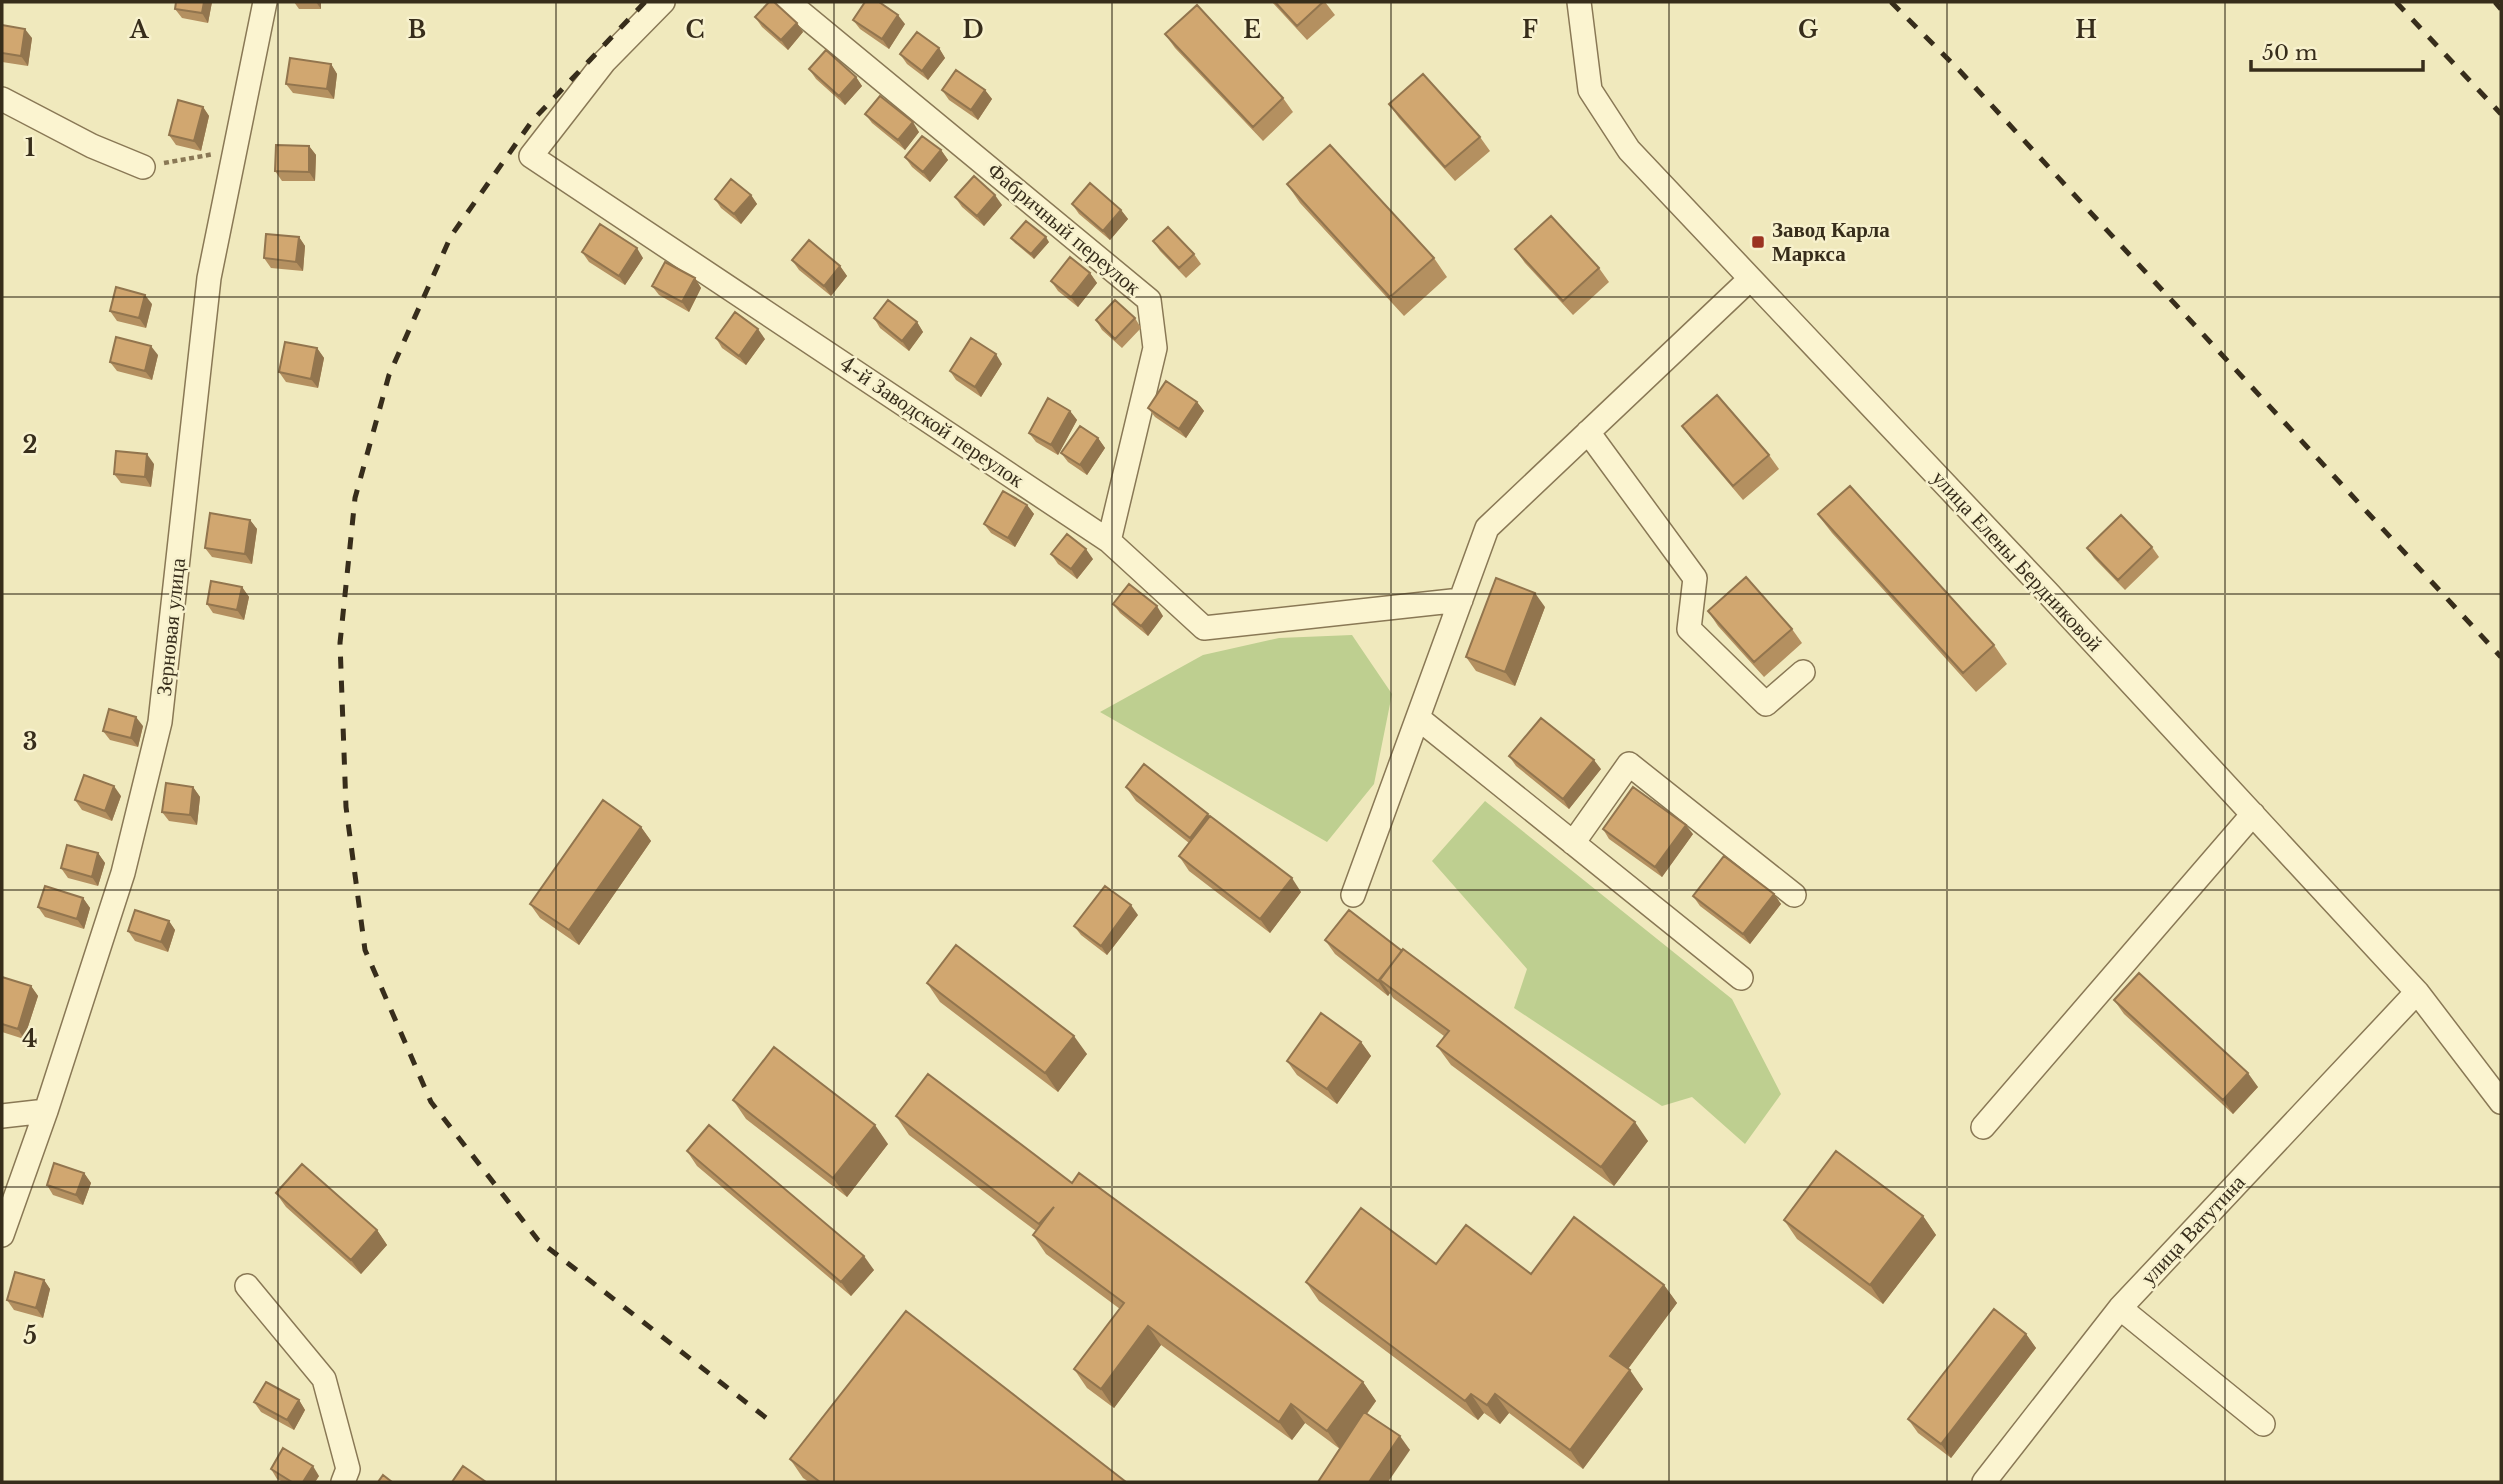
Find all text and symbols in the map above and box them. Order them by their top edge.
text: A [129,16,150,44]
text: B [408,16,426,44]
text: C [686,16,704,44]
text: D [962,16,984,44]
text: E [1243,16,1261,44]
text: F [1522,16,1538,44]
text: G [1798,16,1818,44]
text: H [2075,16,2097,44]
scale bar [2251,28,2422,72]
text: 50 m [2262,40,2318,66]
text: 1 [25,134,35,162]
street label: Фабричный переулок [982,157,1147,301]
place label: Завод Карла Маркса [1772,217,1890,267]
marker: Завод Карла Маркса [1750,234,1766,250]
street label: 4-й Заводской переулок [835,351,1030,494]
text: 2 [23,431,37,459]
street label: улица Елены Бердниковой [1926,465,2108,657]
street label: Зерновая улица [151,556,191,697]
text: 3 [23,728,37,756]
text: 4 [22,1025,38,1053]
street label: улица Ватутина [2135,1169,2251,1290]
text: 5 [23,1322,37,1350]

